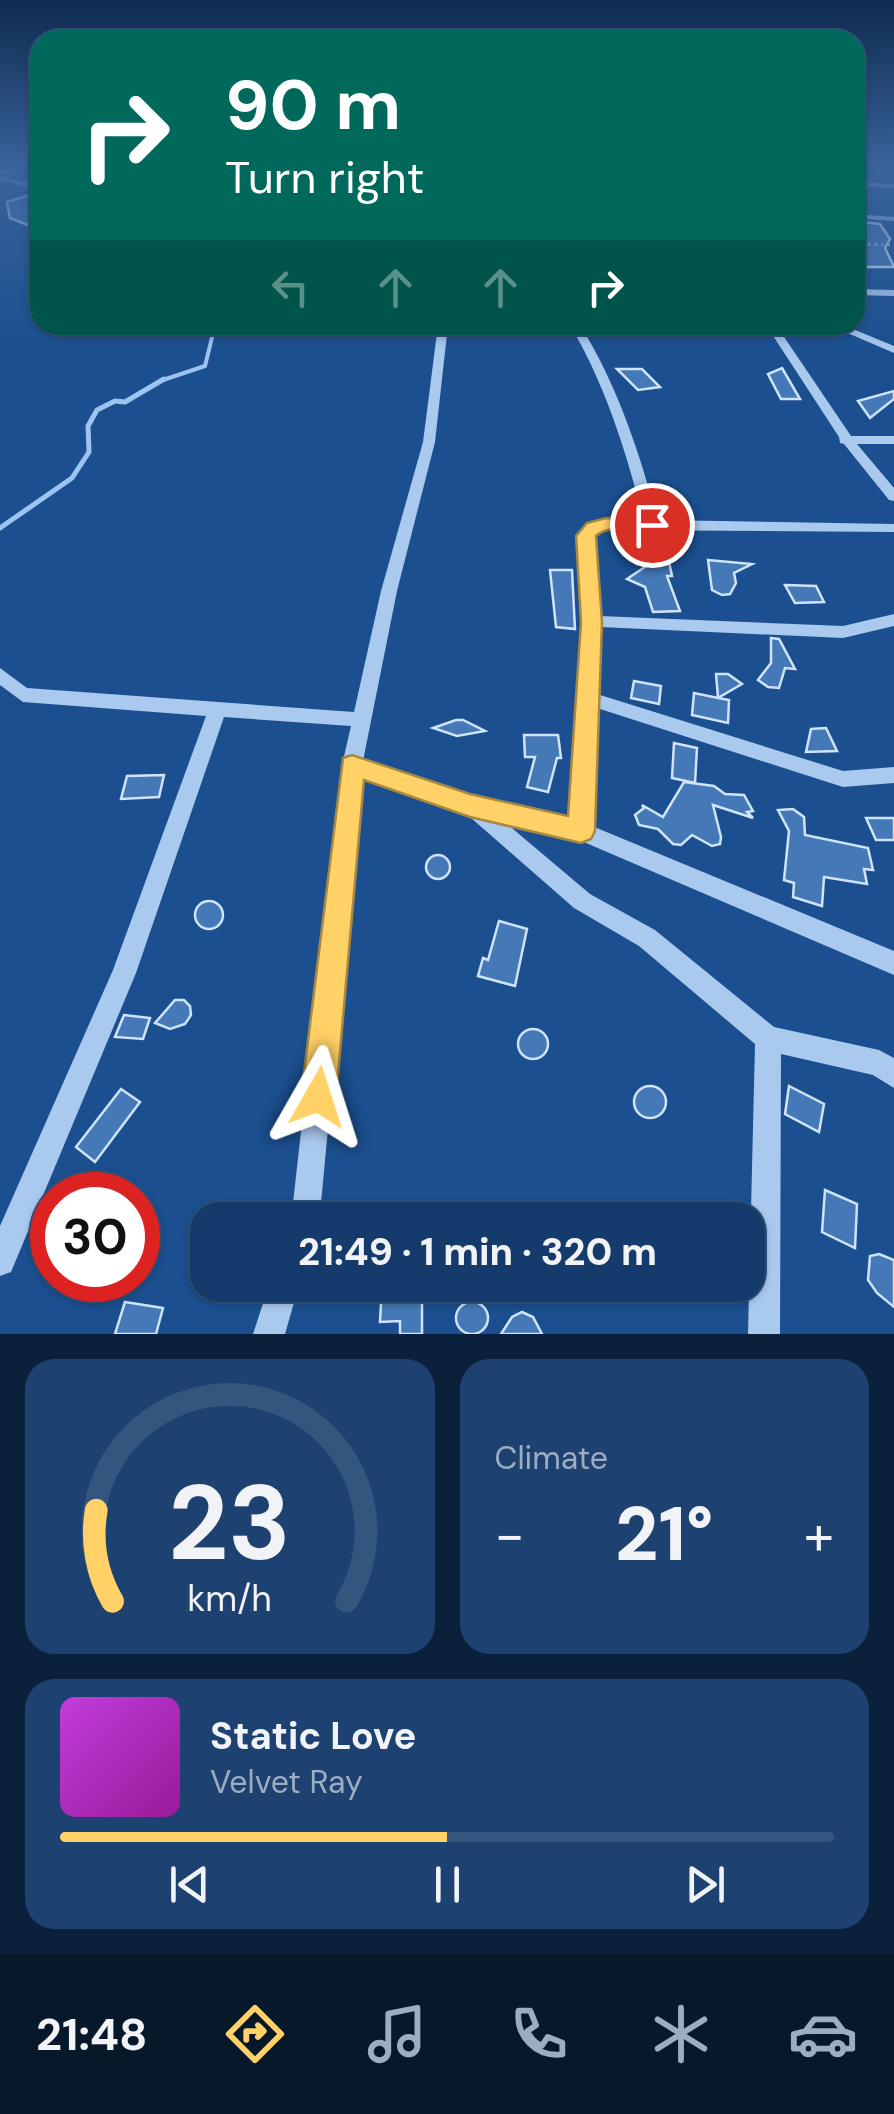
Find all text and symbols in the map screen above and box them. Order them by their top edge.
text: 90 m [225,60,401,151]
icon: right [60,70,190,200]
text: Turn right [225,148,424,207]
icon: left [263,260,318,315]
icon: ahead [368,260,423,315]
icon: ahead [473,260,528,315]
icon: right [578,260,633,315]
pin [610,483,695,568]
icon: arrive [625,498,680,553]
position arrow [266,1045,370,1149]
speed limit sign: 30 [30,1172,160,1302]
text: 21:49 · 1 min · 320 m [298,1227,657,1277]
text: Climate [495,1437,608,1479]
text: 23 [168,1456,291,1591]
text: 21° [615,1486,713,1583]
text: − [495,1499,525,1571]
text: + [804,1499,834,1571]
text: km/h [188,1576,272,1622]
text: Static Love [210,1711,416,1761]
text: Velvet Ray [210,1761,363,1803]
icon: previous [162,1857,217,1912]
icon: pause [420,1857,475,1912]
icon: next [678,1857,733,1912]
icon: directions [220,1999,290,2069]
icon: music [362,1999,432,2069]
icon: phone [504,1999,574,2069]
icon: climate [646,1999,716,2069]
icon: car [788,1999,858,2069]
text: 21:48 [36,2005,148,2064]

